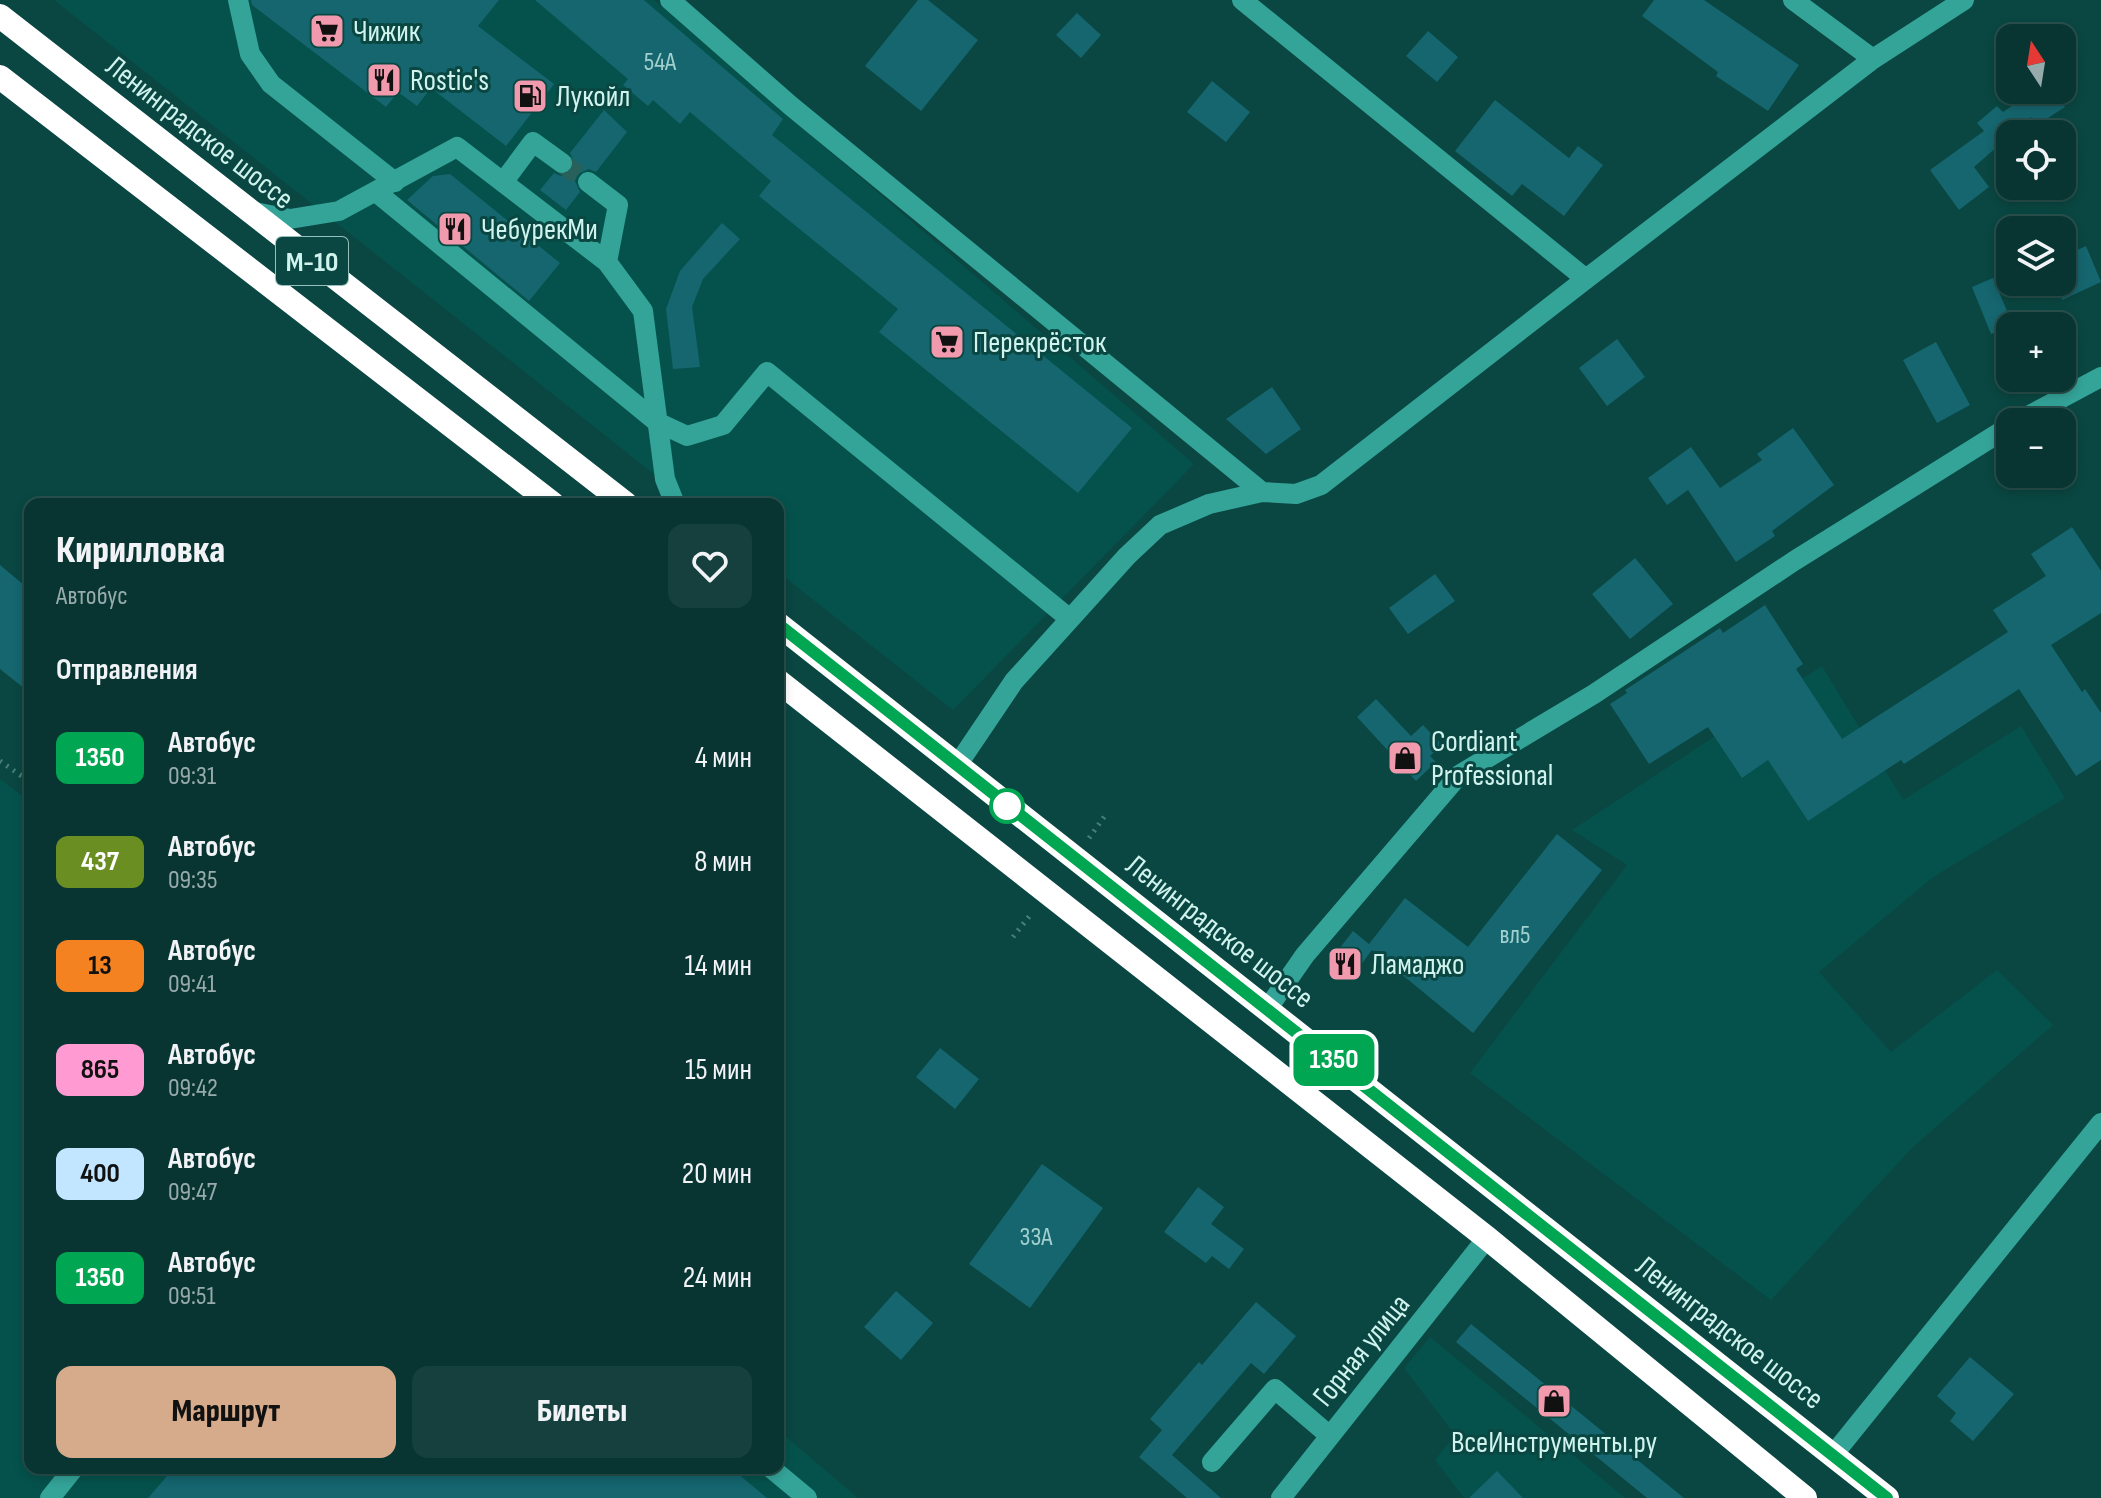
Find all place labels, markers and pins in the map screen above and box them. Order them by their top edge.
supermarket icon: Чижик [308,12,346,50]
place label: Чижик [353,14,421,50]
restaurant icon: Rostic's [365,61,403,99]
place label: Rostic's [410,63,489,99]
fuel station icon: Лукойл [511,77,549,115]
place label: Лукойл [556,79,630,115]
restaurant icon: ЧебурекМи [436,210,474,248]
place label: ЧебурекМи [481,212,598,248]
supermarket icon: Перекрёсток [928,323,966,361]
place label: Перекрёсток [973,325,1107,361]
place label: Cordiant Professional [1431,724,1553,794]
shop icon: Cordiant Professional [1386,739,1424,777]
unlabelled marker [990,789,1024,823]
restaurant icon: Ламаджо [1326,945,1364,983]
place label: Ламаджо [1371,947,1464,983]
shop icon: ВсеИнструменты.ру [1535,1382,1573,1420]
place label: ВсеИнструменты.ру [1451,1425,1658,1461]

